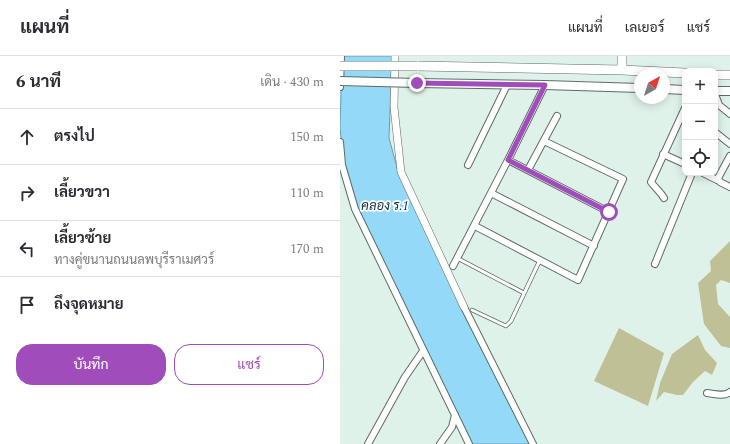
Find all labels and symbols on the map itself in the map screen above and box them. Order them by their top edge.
north arrow [634,68,670,104]
route end [408,74,426,92]
water label: คลอง ร.1 [361,196,409,216]
route start [600,203,618,221]

